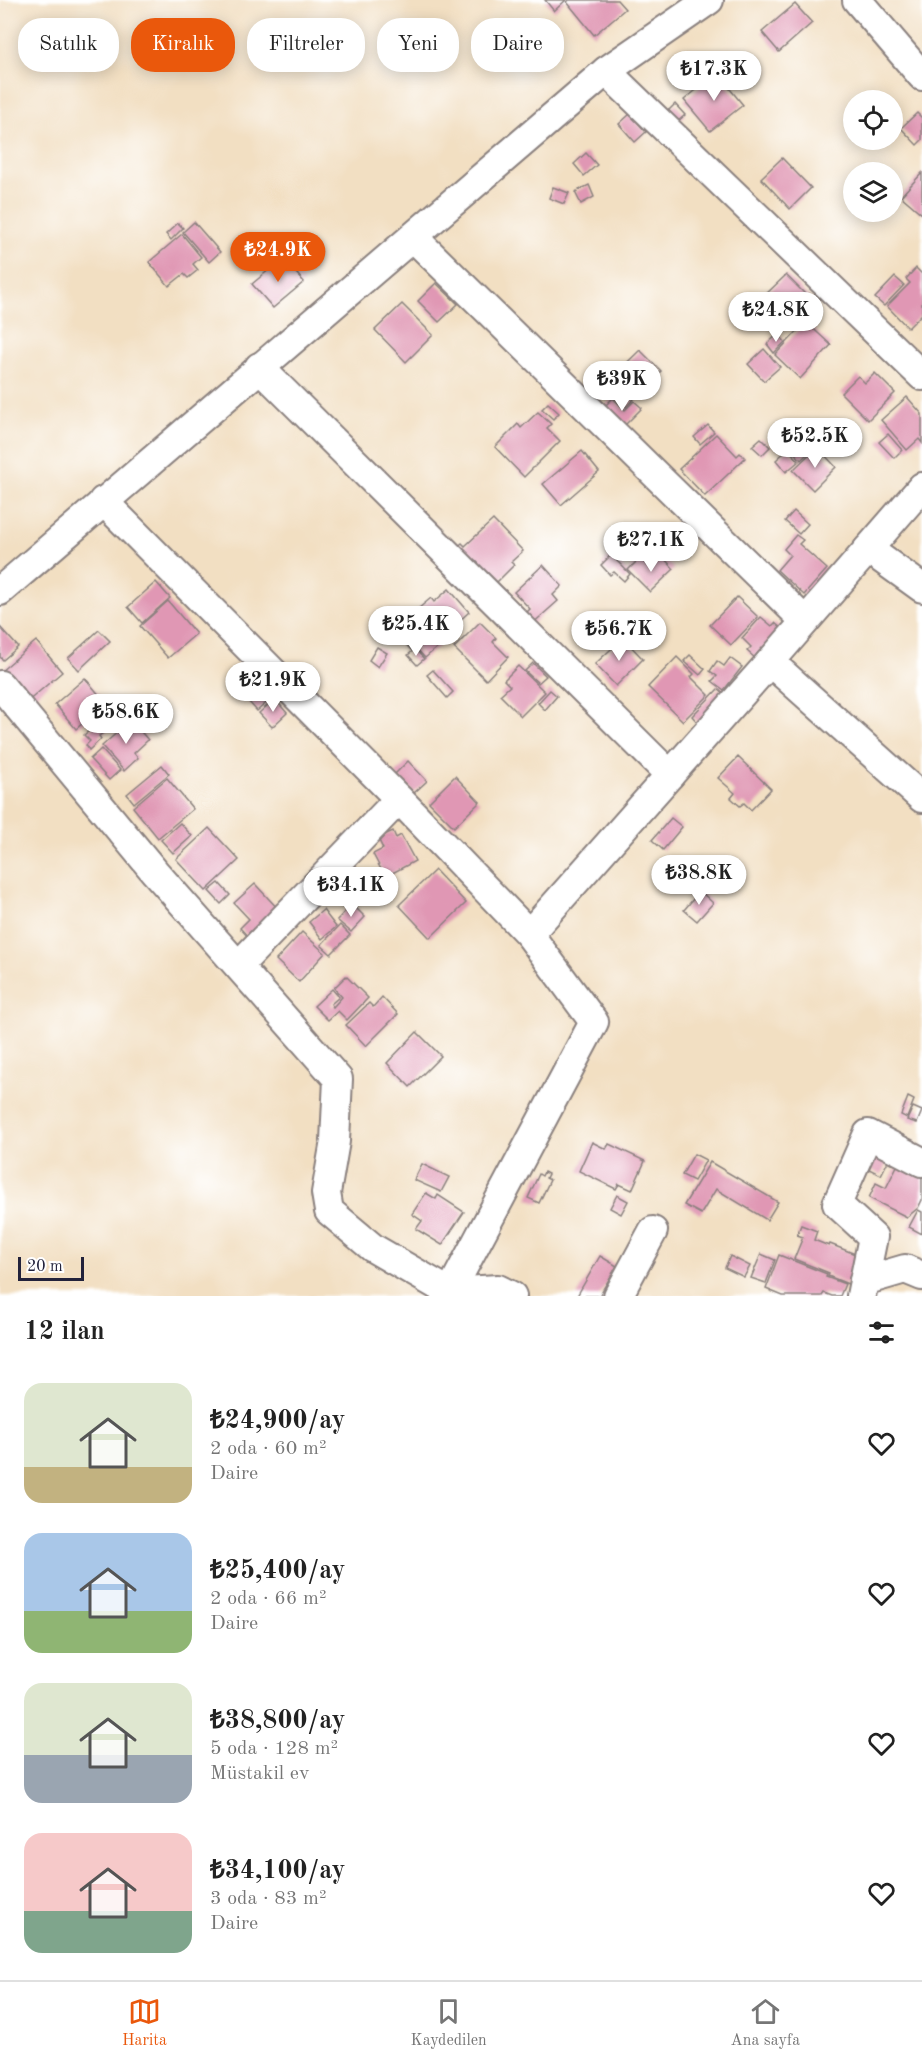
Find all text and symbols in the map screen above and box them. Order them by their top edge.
chip: Satılık [18,18,119,72]
chip: Kiralık [131,18,235,72]
chip: Filtreler [247,18,365,72]
chip: Yeni [377,18,459,72]
chip: Daire [471,18,564,72]
pin: ₺17.3K [665,51,763,102]
text: ₺17.3K [680,60,748,80]
map controls [843,90,903,222]
button: locate [843,90,903,150]
button: layers [843,162,903,222]
pin: ₺24.9K [229,232,327,283]
text: ₺24.9K [244,241,312,261]
pin: ₺24.8K [727,292,825,343]
text: ₺24.8K [742,301,810,321]
pin: ₺39K [586,361,658,412]
text: ₺39K [597,370,647,390]
pin: ₺52.5K [766,418,864,469]
text: ₺52.5K [781,427,849,447]
pin: ₺27.1K [602,522,700,573]
text: ₺27.1K [617,531,685,551]
pin: ₺25.4K [367,606,465,657]
pin: ₺56.7K [570,611,668,662]
text: ₺25.4K [382,615,450,635]
text: ₺56.7K [585,620,653,640]
pin: ₺21.9K [224,662,322,713]
text: ₺21.9K [239,671,307,691]
pin: ₺58.6K [77,694,175,745]
text: ₺58.6K [92,703,160,723]
pin: ₺38.8K [650,855,748,906]
text: ₺38.8K [665,864,733,884]
pin: ₺34.1K [302,867,400,918]
text: ₺34.1K [317,876,385,896]
scale bar [18,1254,84,1282]
text: 20 m [27,1259,63,1275]
icon: filters [865,1316,898,1349]
text: 12 ilan [24,1319,105,1345]
icon: home [72,1407,144,1479]
text: ₺24,900/ay [210,1408,345,1434]
icon: heart [865,1427,898,1460]
text: 2 oda · 60 m² [210,1439,327,1459]
text: Daire [210,1464,258,1484]
icon: home [72,1557,144,1629]
text: ₺25,400/ay [210,1558,345,1584]
icon: heart [865,1577,898,1610]
text: 2 oda · 66 m² [210,1589,327,1609]
text: Daire [210,1614,258,1634]
icon: home [72,1707,144,1779]
text: ₺38,800/ay [210,1708,345,1734]
icon: heart [865,1727,898,1760]
text: 5 oda · 128 m² [210,1739,338,1759]
text: Müstakil ev [210,1764,310,1784]
icon: home [72,1857,144,1929]
text: ₺34,100/ay [210,1858,345,1884]
icon: heart [865,1877,898,1910]
text: 3 oda · 83 m² [210,1889,327,1909]
text: Daire [210,1914,258,1934]
tab: Harita [122,1995,167,2051]
tab: Kaydedilen [411,1995,487,2051]
tab: Ana sayfa [731,1995,800,2051]

